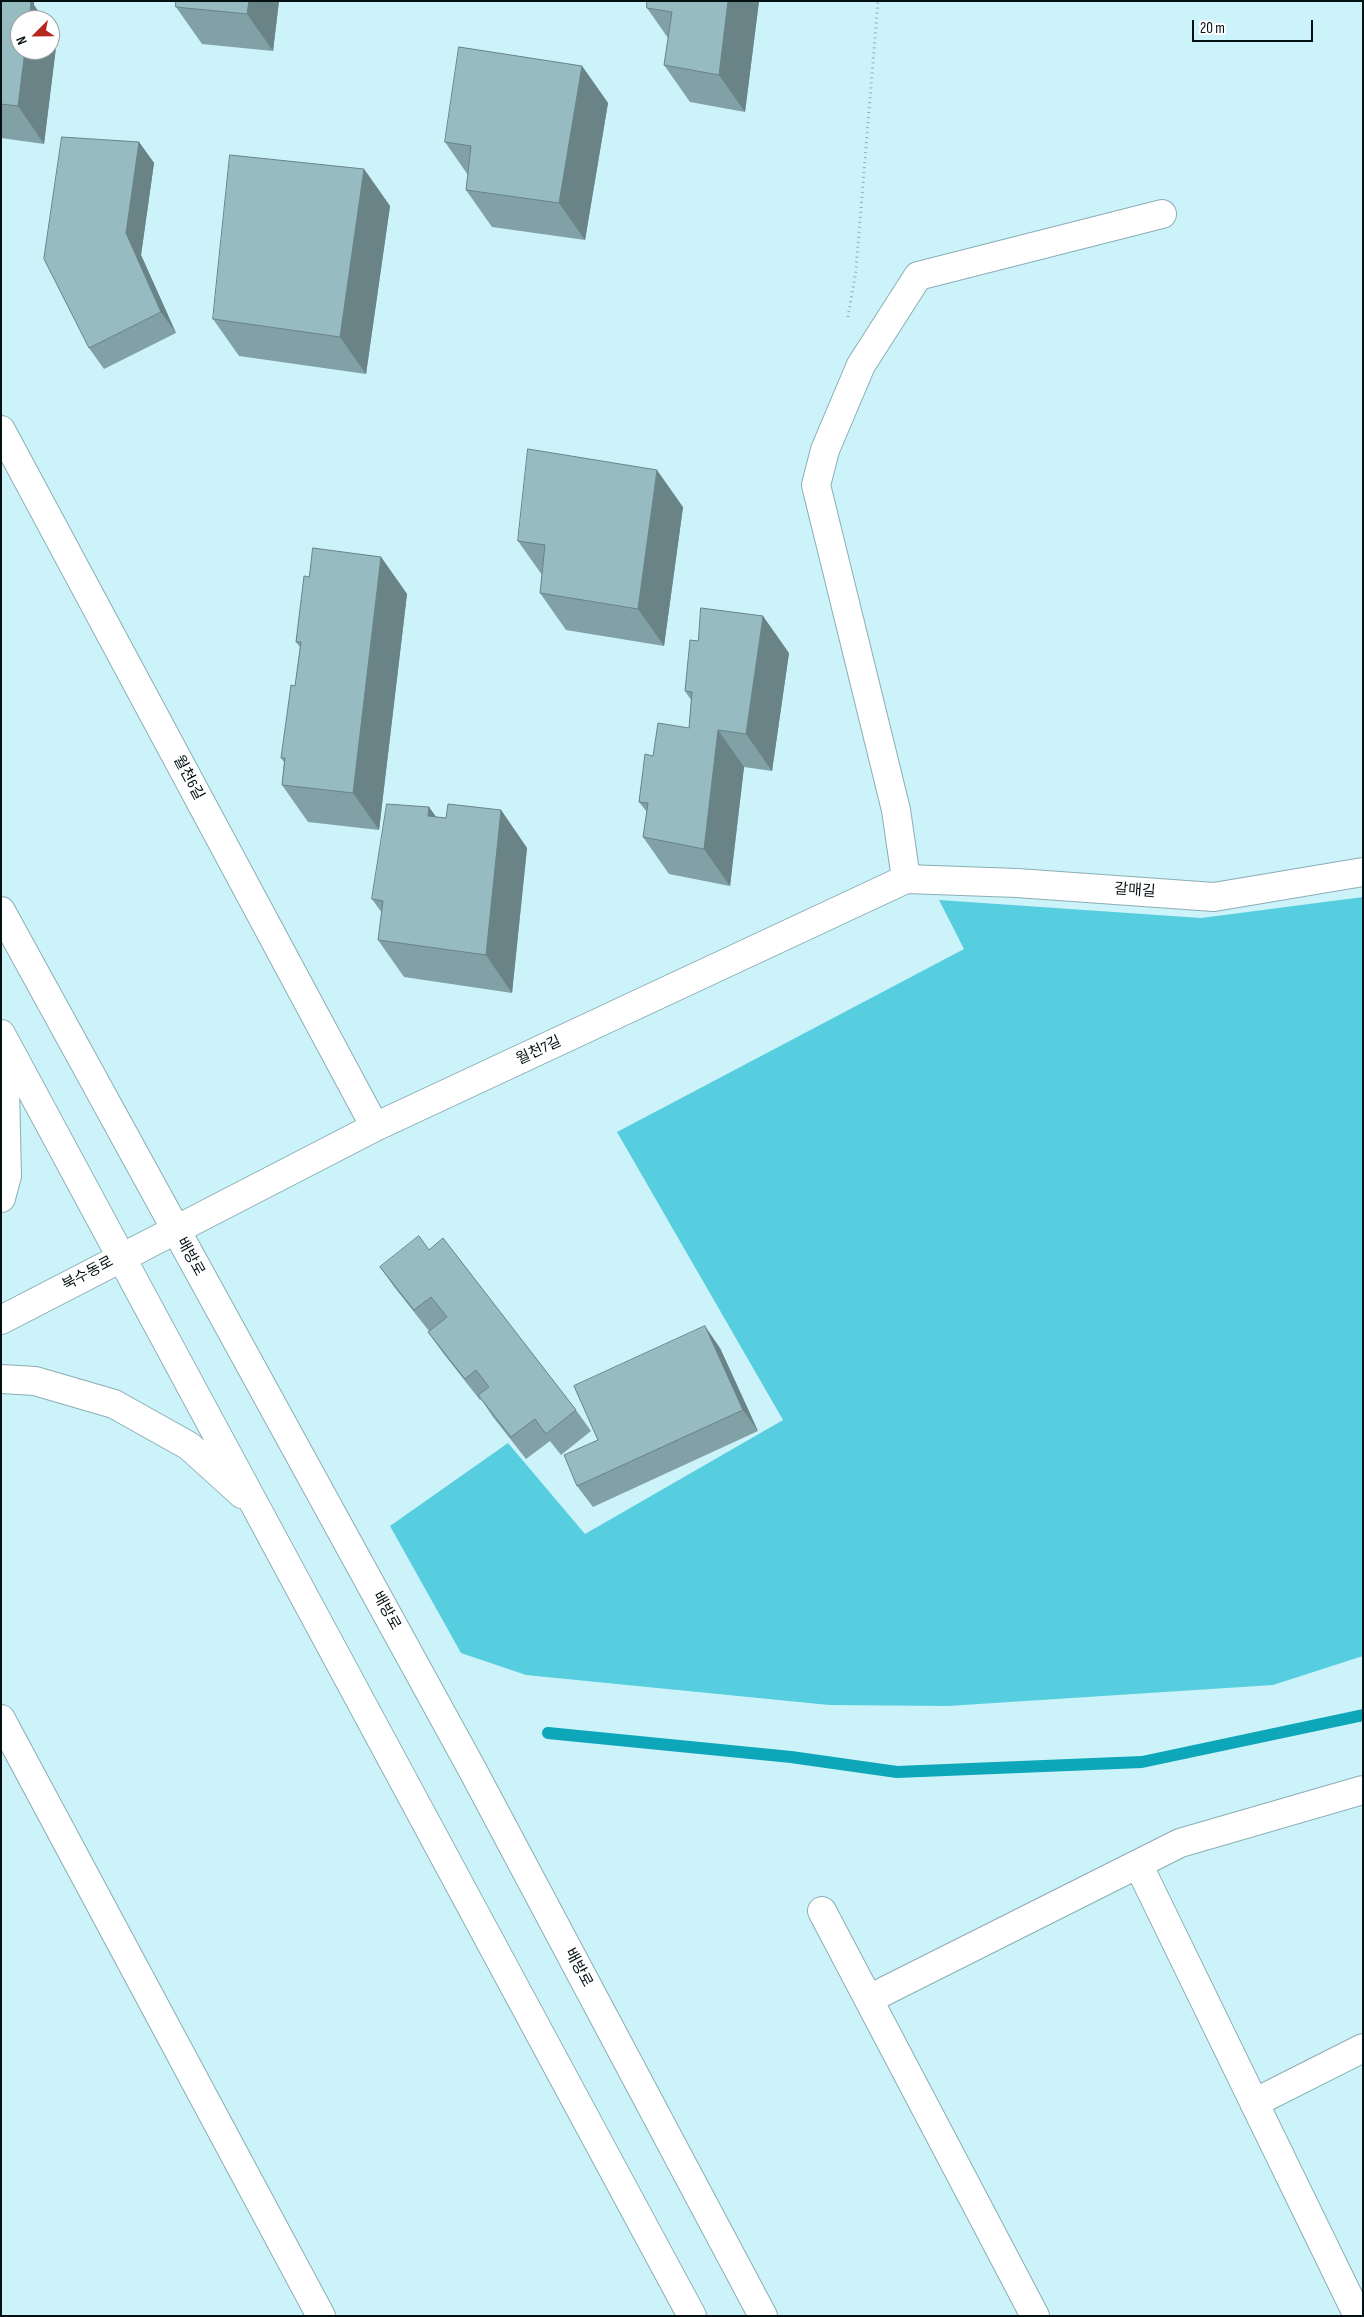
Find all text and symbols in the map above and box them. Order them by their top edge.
north arrow [10,10,60,60]
scale bar [1194,10,1315,42]
text: 20 m [1200,19,1225,38]
text: N [12,34,31,47]
street label: 월천6길 [169,753,207,803]
street label: 갈매길 [1114,881,1156,901]
street label: 월천7길 [514,1033,564,1069]
street label: 배방로 [172,1235,208,1279]
street label: 북수동로 [59,1253,117,1295]
street label: 배방로 [368,1589,404,1633]
street label: 배방로 [560,1945,596,1991]

